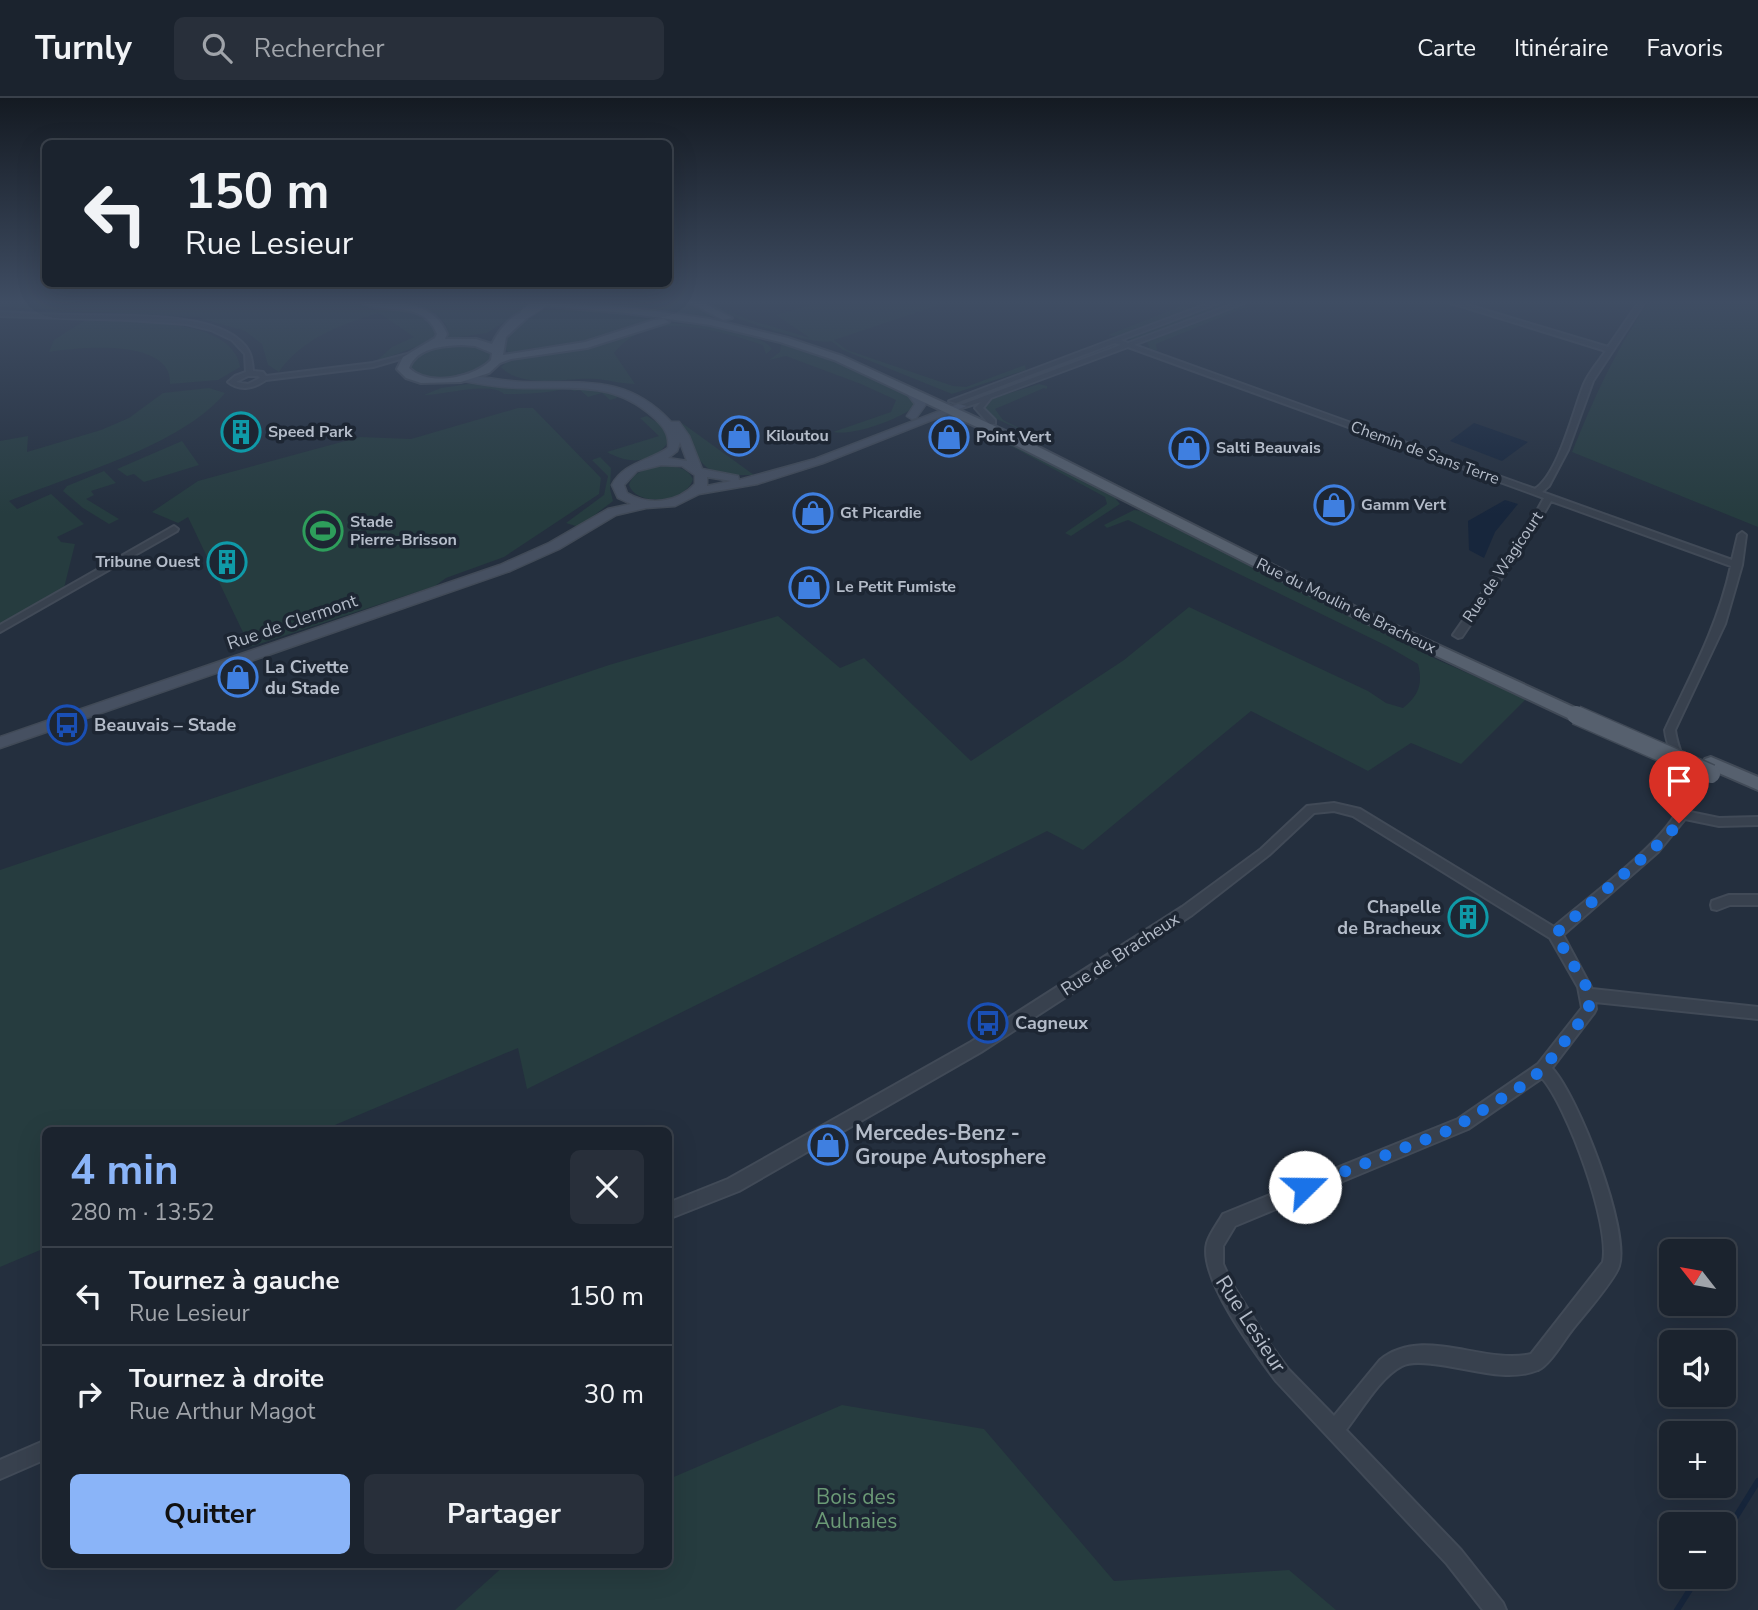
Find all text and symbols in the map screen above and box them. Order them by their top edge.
search box [174,17,664,80]
text: Turnly [35,26,132,71]
icon: search [198,29,236,67]
text: Rechercher [254,31,384,66]
text: Carte [1417,32,1476,64]
text: Itinéraire [1514,32,1608,64]
text: Favoris [1646,32,1723,64]
text: 150 m [185,158,329,225]
icon: left [70,168,161,259]
text: Rue Lesieur [185,222,353,265]
building icon: Speed Park [220,411,262,453]
shop icon: Kiloutou [718,415,760,457]
shop icon: Point Vert [928,416,970,458]
street label: Chemin de Sans Terre [1348,416,1502,490]
place label: Speed Park [268,421,353,443]
place label: Kiloutou [766,425,829,447]
place label: Point Vert [976,426,1052,448]
shop icon: Salti Beauvais [1168,427,1210,469]
place label: Salti Beauvais [1216,437,1321,459]
shop icon: Gamm Vert [1313,484,1355,526]
shop icon: Gt Picardie [792,492,834,534]
place label: Gamm Vert [1361,494,1447,516]
place label: Gt Picardie [840,502,922,524]
street label: Rue de Wagicourt [1458,507,1549,627]
sports icon: Stade Pierre-Brisson [302,510,344,552]
place label: Stade Pierre-Brisson [350,511,457,551]
building icon: Tribune Ouest [206,541,248,583]
place label: Tribune Ouest [95,551,201,573]
street label: Rue du Moulin de Bracheux [1253,553,1440,659]
shop icon: Le Petit Fumiste [788,566,830,608]
place label: Le Petit Fumiste [836,576,956,598]
street label: Rue de Clermont [224,588,361,656]
place label: La Civette du Stade [265,655,349,700]
shop icon: La Civette du Stade [217,656,259,698]
bus stop icon: Beauvais – Stade [46,704,88,746]
place label: Beauvais – Stade [94,713,236,737]
pin [1649,751,1709,823]
icon: arrive [1660,762,1698,800]
place label: Chapelle de Bracheux [1337,895,1441,940]
building icon: Chapelle de Bracheux [1447,896,1489,938]
street label: Rue de Bracheux [1056,906,1184,1001]
bus stop icon: Cagneux [967,1002,1009,1044]
place label: Cagneux [1015,1011,1088,1035]
place label: Mercedes-Benz - Groupe Autosphere [855,1119,1046,1171]
shop icon: Mercedes-Benz - Groupe Autosphere [807,1124,849,1166]
text: 4 min [70,1142,179,1199]
button: close [570,1150,644,1224]
position arrow [1268,1150,1342,1224]
text: 280 m · 13:52 [70,1197,215,1228]
north arrow [1659,1239,1736,1316]
map controls [1659,1239,1736,1589]
text: Tournez à gauche [129,1263,340,1298]
street label: Rue Lesieur [1209,1270,1293,1378]
icon: left [70,1277,108,1315]
text: 150 m [568,1279,644,1314]
text: Rue Lesieur [129,1298,250,1329]
button: sound [1659,1330,1736,1407]
text: Tournez à droite [129,1361,324,1396]
icon: right [70,1375,108,1413]
text: 30 m [584,1377,644,1412]
text: Rue Arthur Magot [129,1396,315,1427]
button: + [1659,1421,1736,1498]
button: Quitter [70,1474,350,1554]
button: Partager [364,1474,644,1554]
park label: Bois des Aulnaies [815,1483,897,1535]
button: − [1659,1512,1736,1589]

